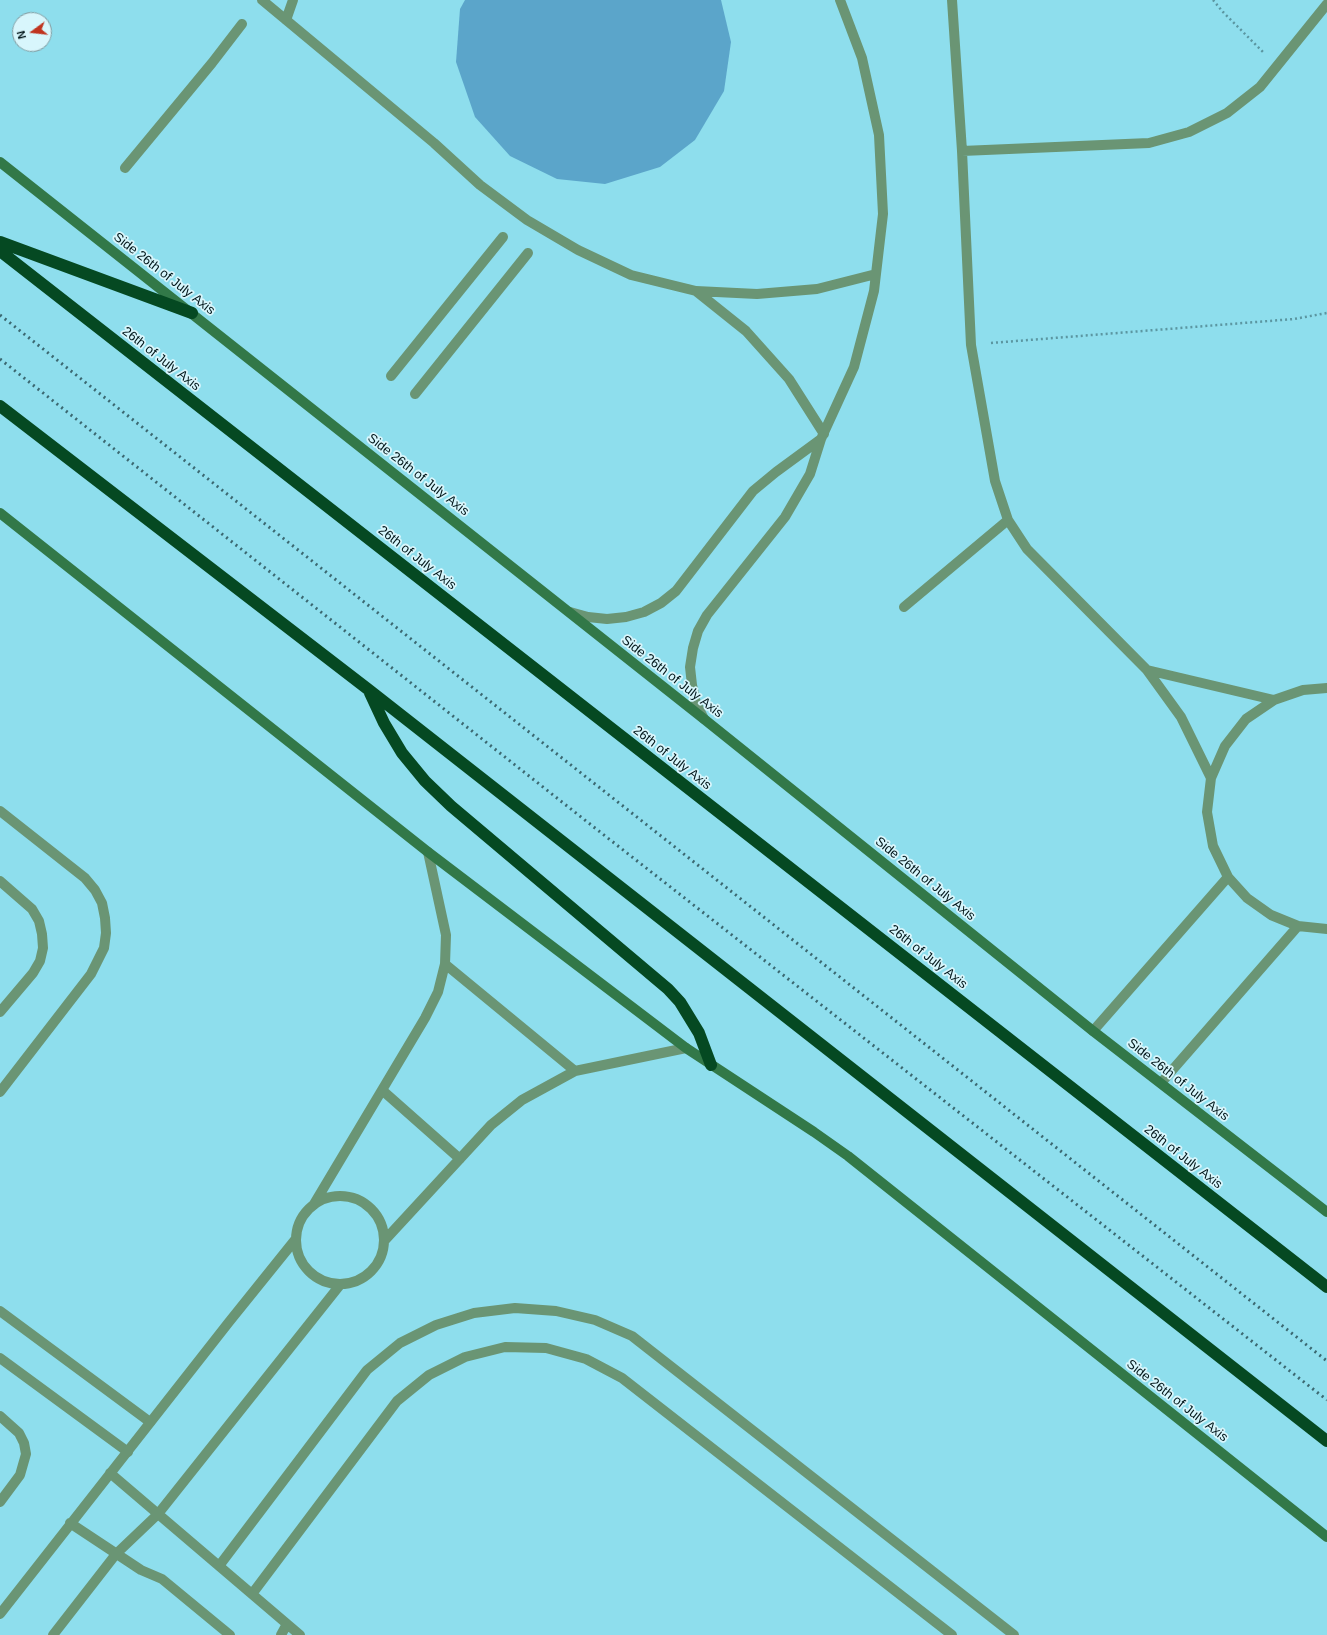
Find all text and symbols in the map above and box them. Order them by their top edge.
north arrow [12,12,52,52]
text: N [15,29,28,40]
street label: Side 26th of July Axis [110,230,218,318]
street label: 26th of July Axis [119,324,203,394]
street label: Side 26th of July Axis [364,431,472,519]
street label: 26th of July Axis [375,523,459,593]
street label: Side 26th of July Axis [618,633,726,721]
street label: 26th of July Axis [630,723,714,793]
street label: Side 26th of July Axis [872,834,978,924]
street label: 26th of July Axis [886,922,970,992]
street label: Side 26th of July Axis [1124,1036,1232,1124]
street label: 26th of July Axis [1141,1122,1225,1192]
street label: Side 26th of July Axis [1123,1357,1231,1445]

